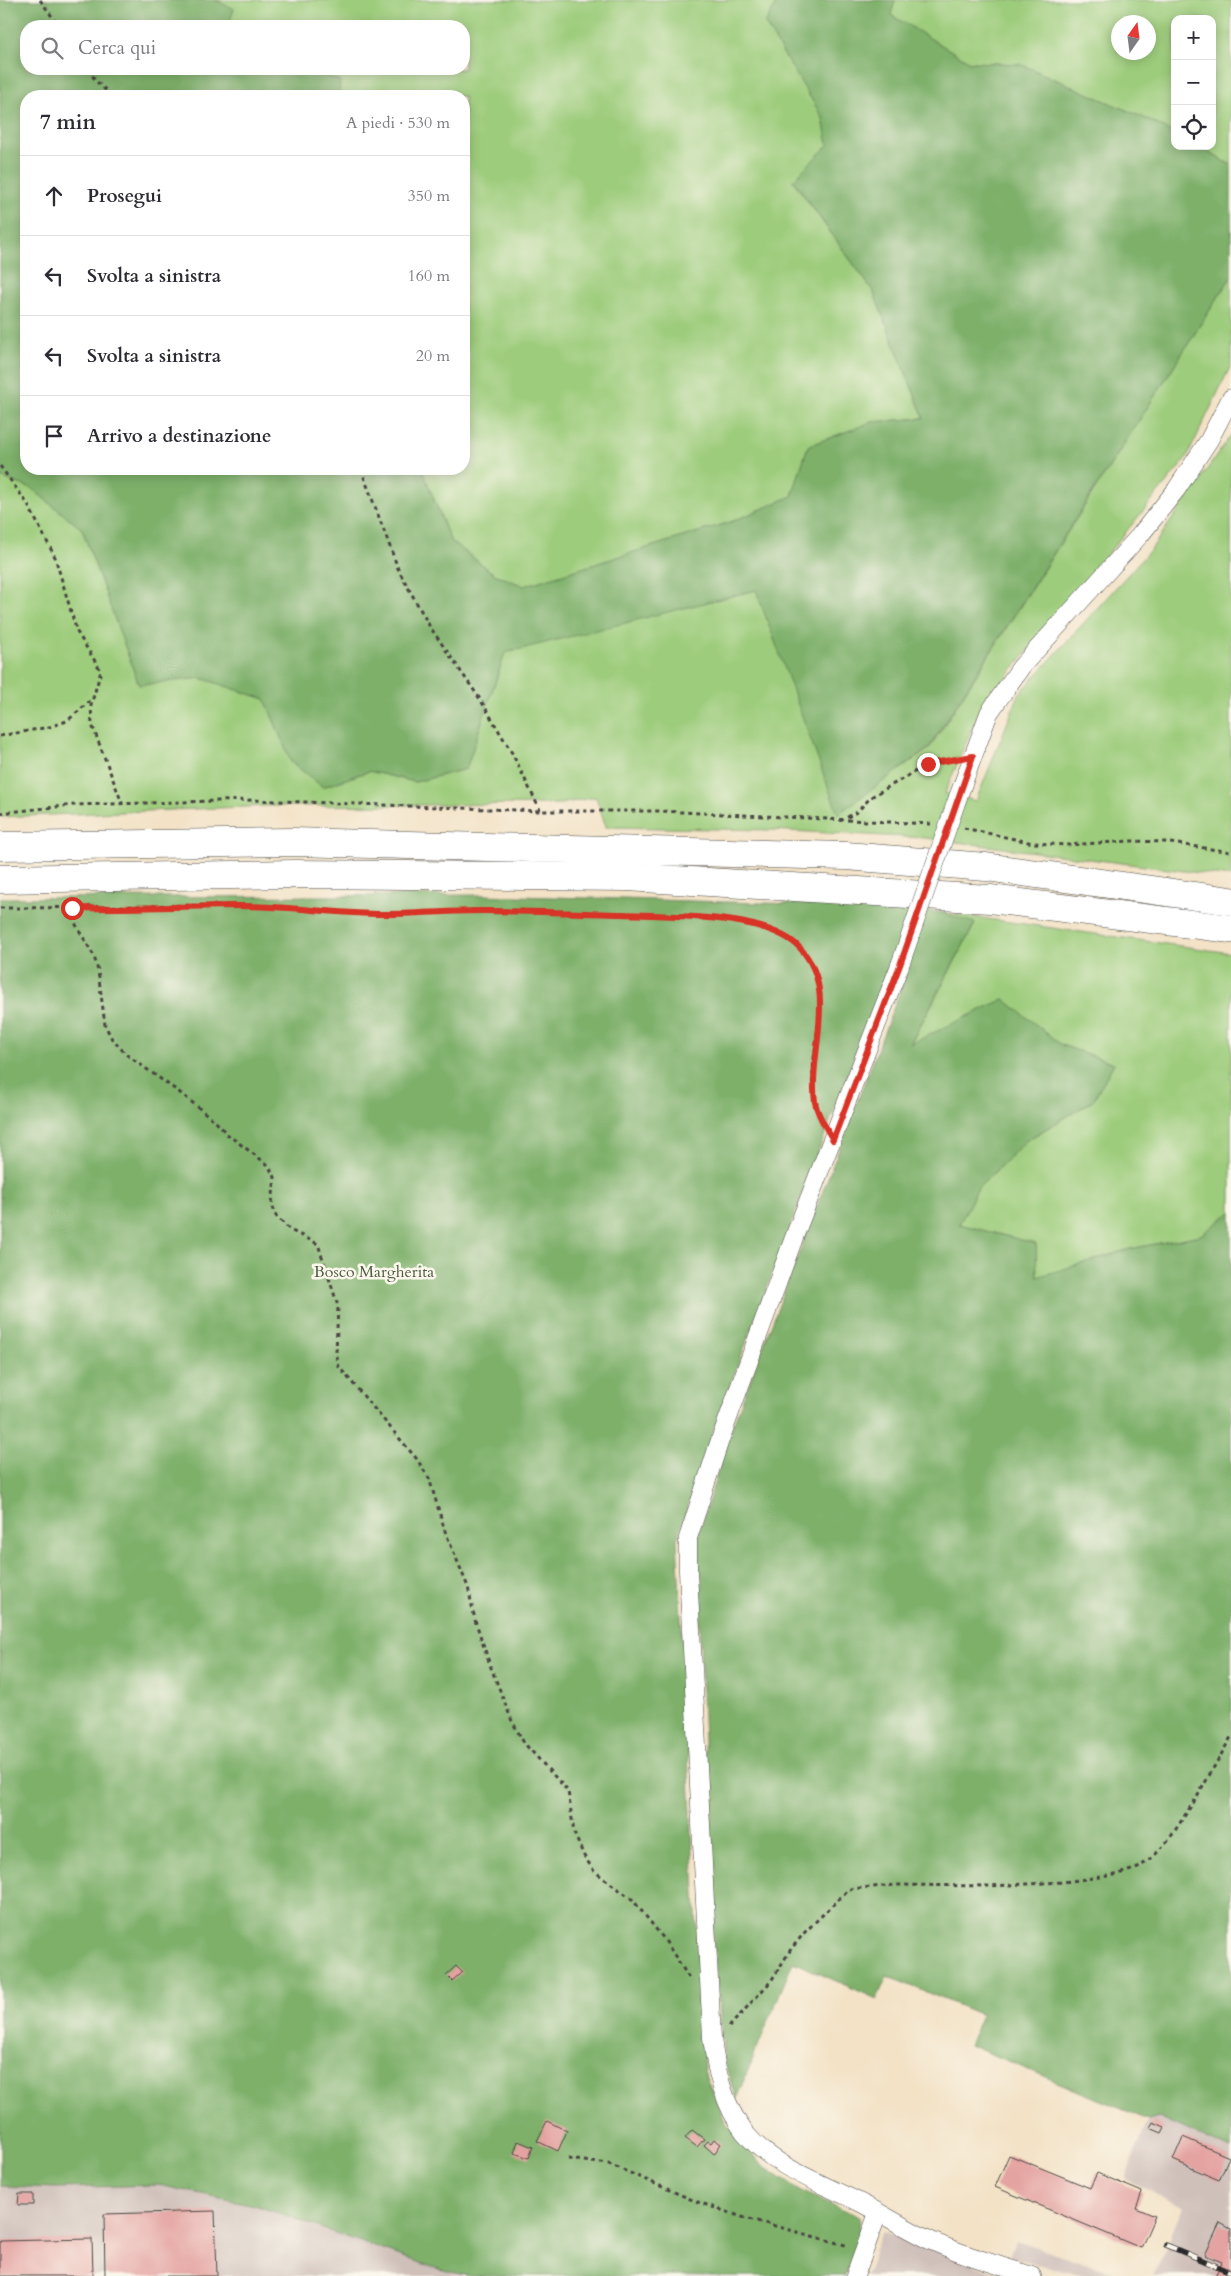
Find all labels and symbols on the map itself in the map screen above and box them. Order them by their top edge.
north arrow [1111,15,1156,60]
route end [917,753,940,776]
route start [61,897,84,920]
park label: Bosco Margherita [314,1261,434,1283]

